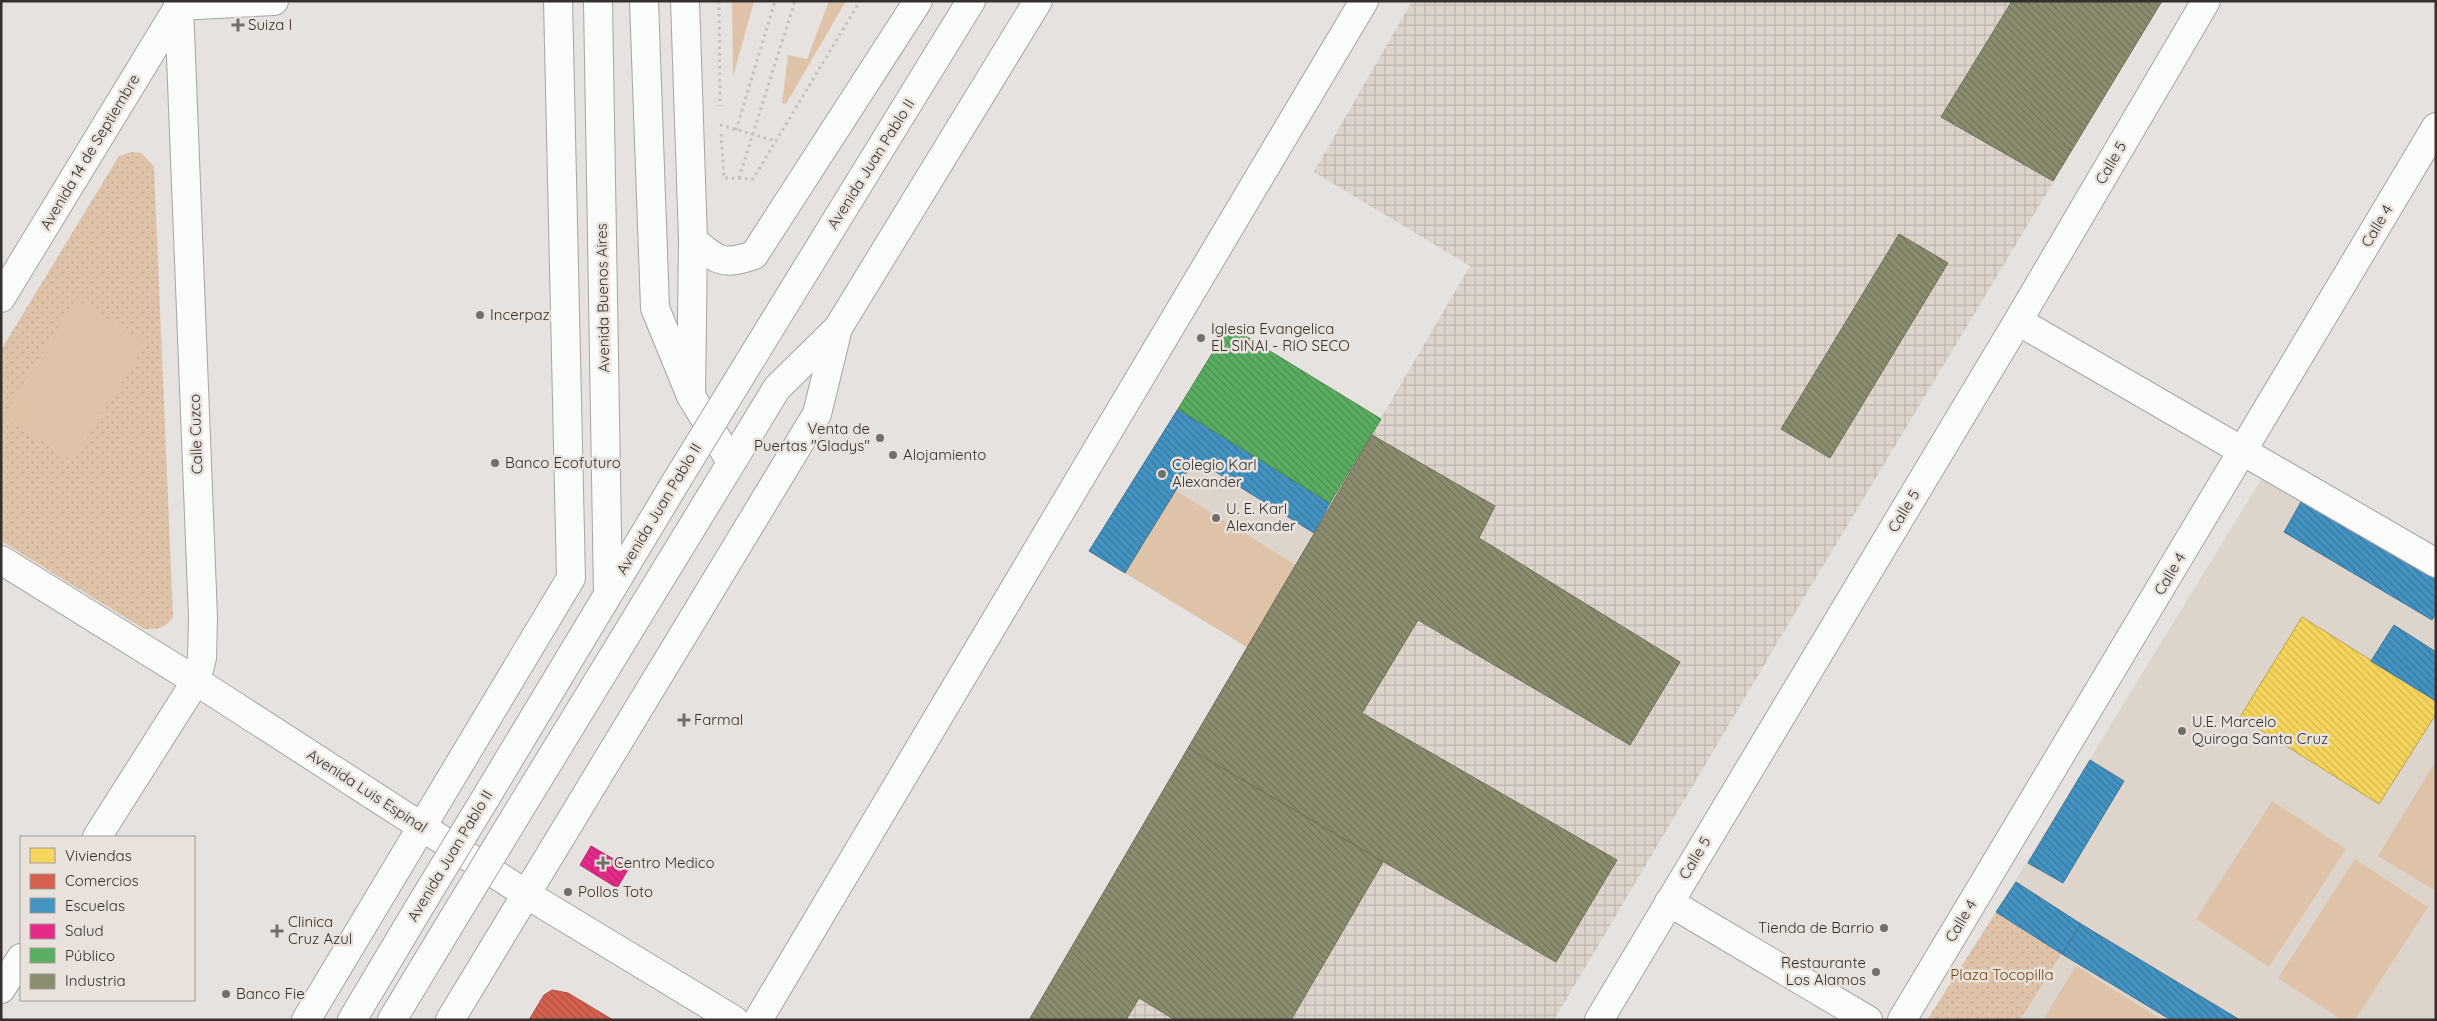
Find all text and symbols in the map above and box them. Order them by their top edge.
place label: Suiza I [248,15,292,34]
marker: Suiza I [232,19,244,31]
street label: Avenida 14 de Septiembre [36,70,144,233]
street label: Avenida Juan Pablo II [823,95,918,232]
street label: Calle 5 [2091,138,2130,188]
street label: Calle 4 [2357,201,2397,250]
street label: Avenida Buenos Aires [592,223,613,373]
place label: Incerpaz [490,305,550,324]
marker: Incerpaz [474,309,486,321]
place label: Iglesia Evangelica EL SINAI - RIO SECO [1211,319,1350,355]
marker: Iglesia Evangelica EL SINAI - RIO SECO [1195,332,1207,344]
street label: Calle Cuzco [185,394,206,475]
place label: Venta de Puertas "Gladys" [754,419,870,455]
marker: Venta de Puertas "Gladys" [874,432,886,444]
street label: Avenida Juan Pablo II [612,440,705,578]
place label: Alojamiento [903,445,986,464]
marker: Alojamiento [887,449,899,461]
place label: Banco Ecofuturo [505,453,621,472]
place label: Colegio Karl Alexander [1172,455,1257,491]
marker: Banco Ecofuturo [489,457,501,469]
marker: Colegio Karl Alexander [1156,468,1168,480]
street label: Calle 5 [1883,486,1924,536]
place label: U. E. Karl Alexander [1226,499,1296,535]
marker: U. E. Karl Alexander [1210,512,1222,524]
street label: Calle 4 [2150,549,2190,598]
place label: Farmal [694,710,743,729]
place label: U.E. Marcelo Quiroga Santa Cruz [2192,712,2328,748]
marker: Farmal [678,714,690,726]
marker: U.E. Marcelo Quiroga Santa Cruz [2176,725,2188,737]
street label: Avenida Luis Espinal [304,745,431,837]
street label: Avenida Juan Pablo II [403,787,496,925]
street label: Calle 5 [1674,833,1715,883]
legend [20,836,195,1001]
text: Viviendas [65,846,132,865]
place label: Centro Medico [614,853,715,872]
marker: Centro Medico [596,856,610,870]
text: Comercios [65,871,139,890]
place label: Pollos Toto [578,882,653,901]
marker: Pollos Toto [562,886,574,898]
text: Escuelas [65,896,125,915]
street label: Calle 4 [1941,896,1981,945]
place label: Clinica Cruz Azul [288,912,352,948]
place label: Tienda de Barrio [1758,918,1874,937]
text: Salud [65,921,104,940]
marker: Tienda de Barrio [1878,922,1890,934]
marker: Clinica Cruz Azul [270,924,284,938]
text: Público [65,946,115,965]
place label: Restaurante Los Alamos [1781,953,1866,989]
park label: Plaza Tocopilla [1950,965,2054,984]
marker: Restaurante Los Alamos [1870,966,1882,978]
text: Industria [65,971,125,990]
place label: Banco Fie [236,984,305,1003]
marker: Banco Fie [220,988,232,1000]

